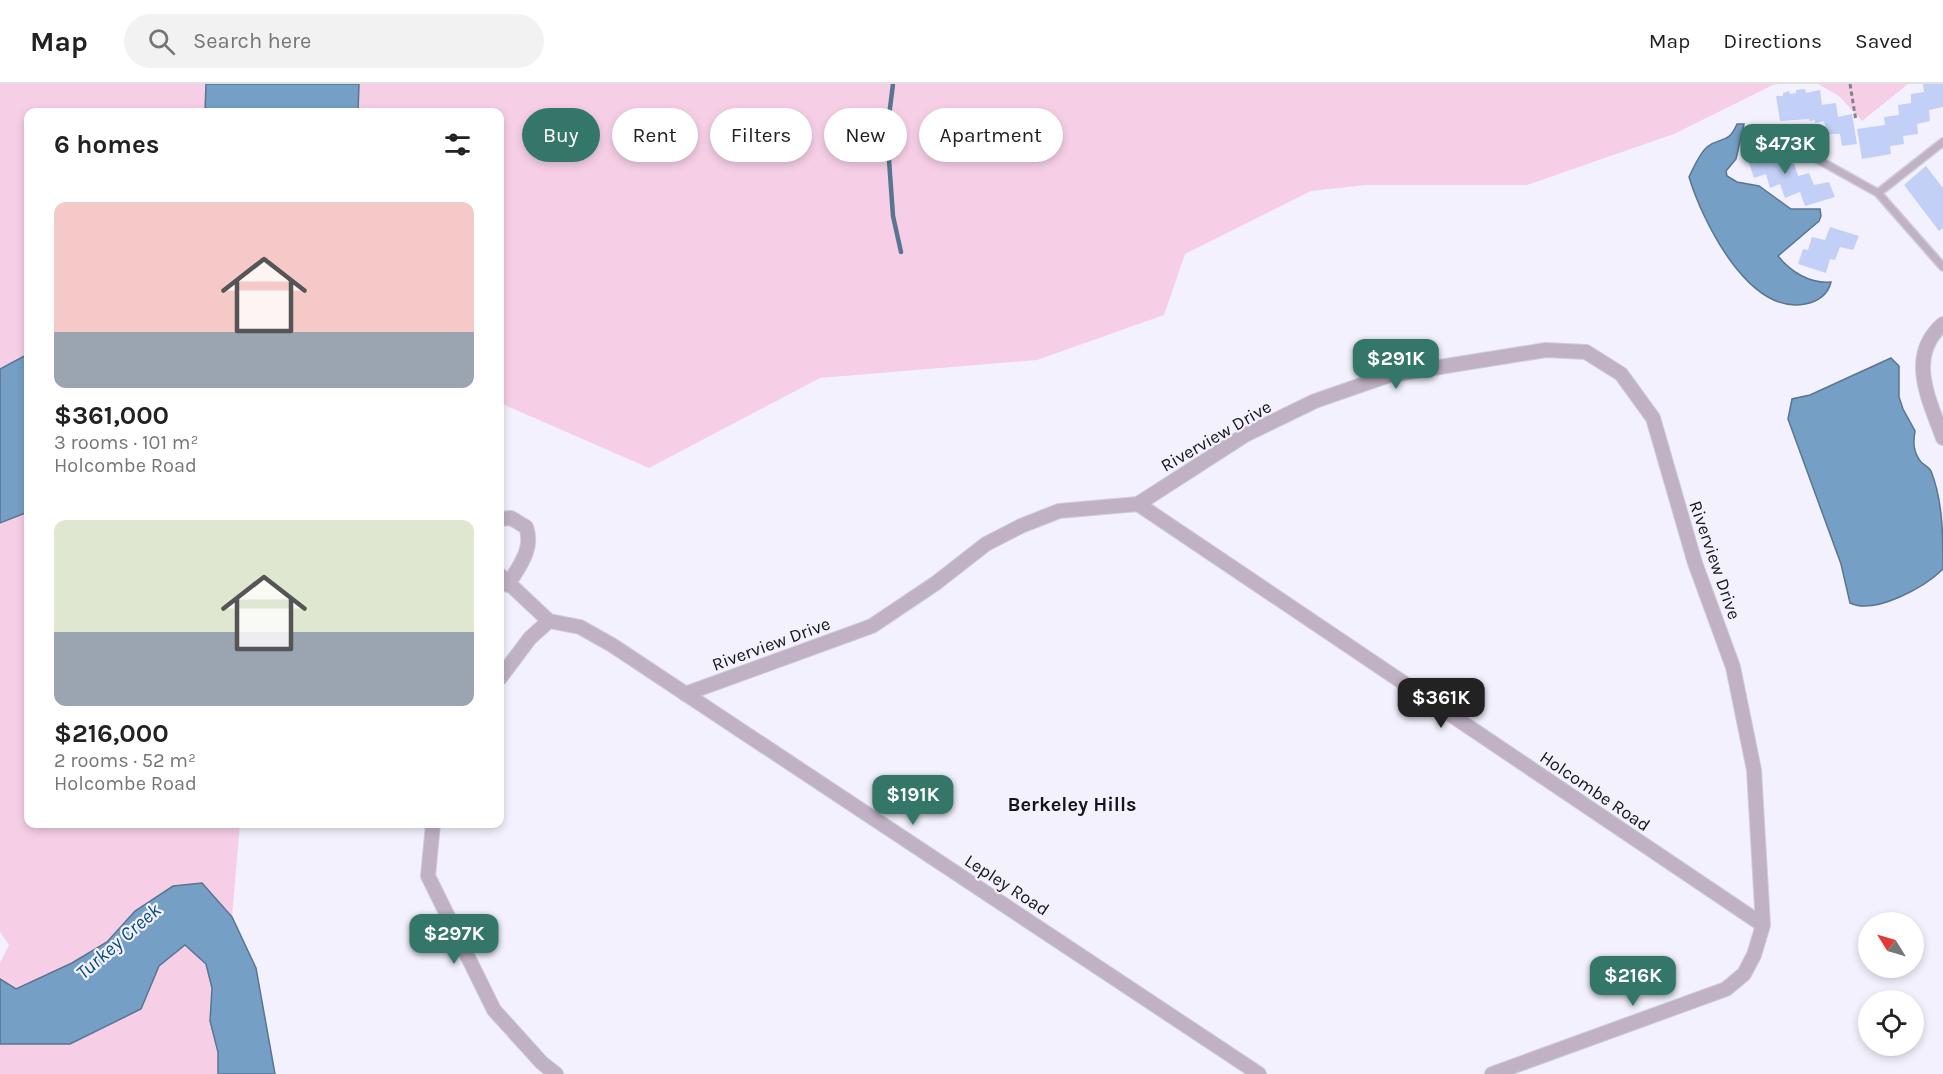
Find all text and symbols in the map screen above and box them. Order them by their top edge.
search box [124,14,544,68]
text: Map [30,25,88,58]
icon: search [145,25,178,58]
text: Search here [193,28,311,54]
text: Map [1649,29,1690,53]
text: Directions [1723,29,1822,53]
text: Saved [1855,29,1913,53]
chip: Buy [522,108,600,162]
chip: Rent [612,108,698,162]
chip: Filters [710,108,812,162]
chip: New [824,108,907,162]
chip: Apartment [919,108,1063,162]
pin: $473K [1743,124,1827,175]
icon: filters [441,128,474,161]
text: 6 homes [54,129,159,160]
text: $473K [1754,132,1816,155]
icon: home [210,241,318,349]
pin: $291K [1354,339,1438,390]
text: $291K [1367,347,1425,370]
street label: Riverview Drive [1157,395,1275,477]
text: $361,000 [54,400,169,431]
text: 3 rooms · 101 m² [54,431,199,454]
text: Holcombe Road [54,454,197,477]
street label: Riverview Drive [1684,498,1746,622]
icon: home [210,559,318,667]
street label: Riverview Drive [709,612,833,676]
pin: $361K [1399,678,1483,729]
text: $361K [1412,686,1470,709]
text: $216,000 [54,718,169,749]
street label: Holcombe Road [1536,746,1654,836]
text: 2 rooms · 52 m² [54,749,196,772]
text: Holcombe Road [54,772,197,795]
pin: $191K [871,775,955,826]
text: $191K [886,783,940,806]
district label: Berkeley Hills [1007,793,1137,816]
street label: Lepley Road [961,849,1053,921]
water label: Turkey Creek [71,898,166,984]
north arrow [1858,912,1924,978]
map controls [1858,912,1924,1056]
pin: $297K [412,914,496,965]
text: $297K [423,922,485,945]
pin: $216K [1591,956,1675,1007]
text: $216K [1604,964,1662,987]
button: locate [1858,990,1924,1056]

